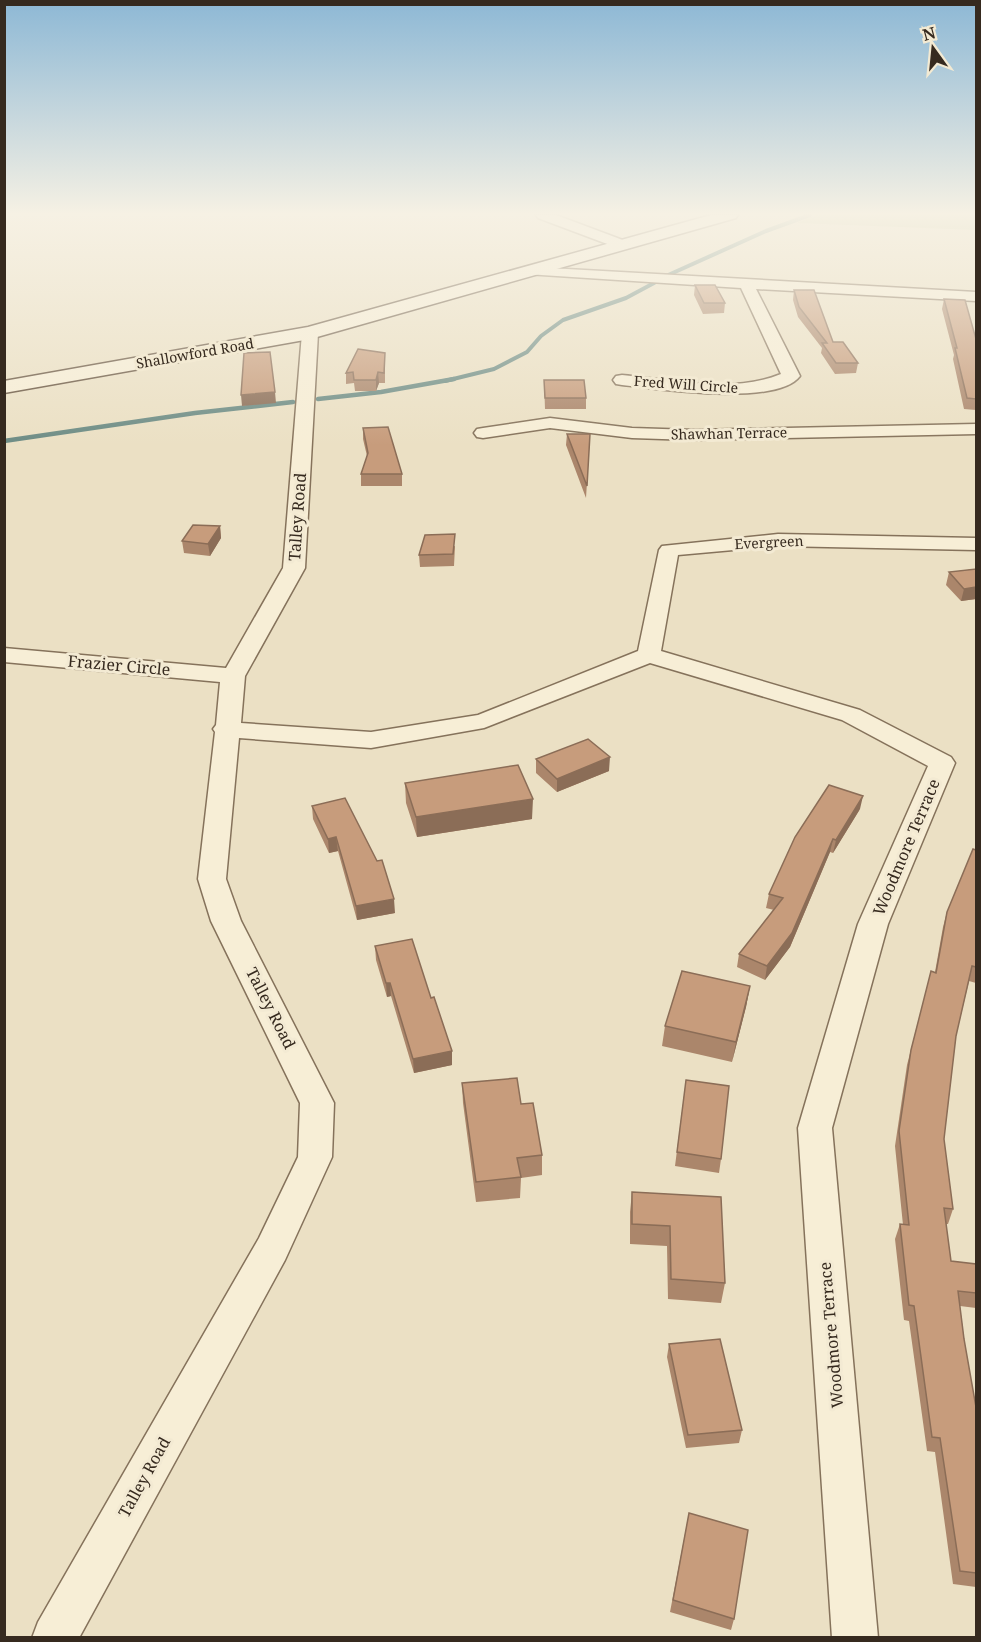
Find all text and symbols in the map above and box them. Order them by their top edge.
north arrow [903,18,963,78]
text: N [920,21,938,46]
street label: Shallowford Road [135,333,256,373]
street label: Fred Will Circle [633,371,739,397]
street label: Shawhan Terrace [671,422,787,444]
street label: Talley Road [283,472,311,562]
street label: Evergreen [734,531,804,553]
street label: Frazier Circle [67,650,171,680]
street label: Woodmore Terrace [867,775,945,919]
street label: Talley Road [241,964,301,1053]
street label: Woodmore Terrace [814,1261,848,1409]
street label: Talley Road [113,1433,175,1521]

